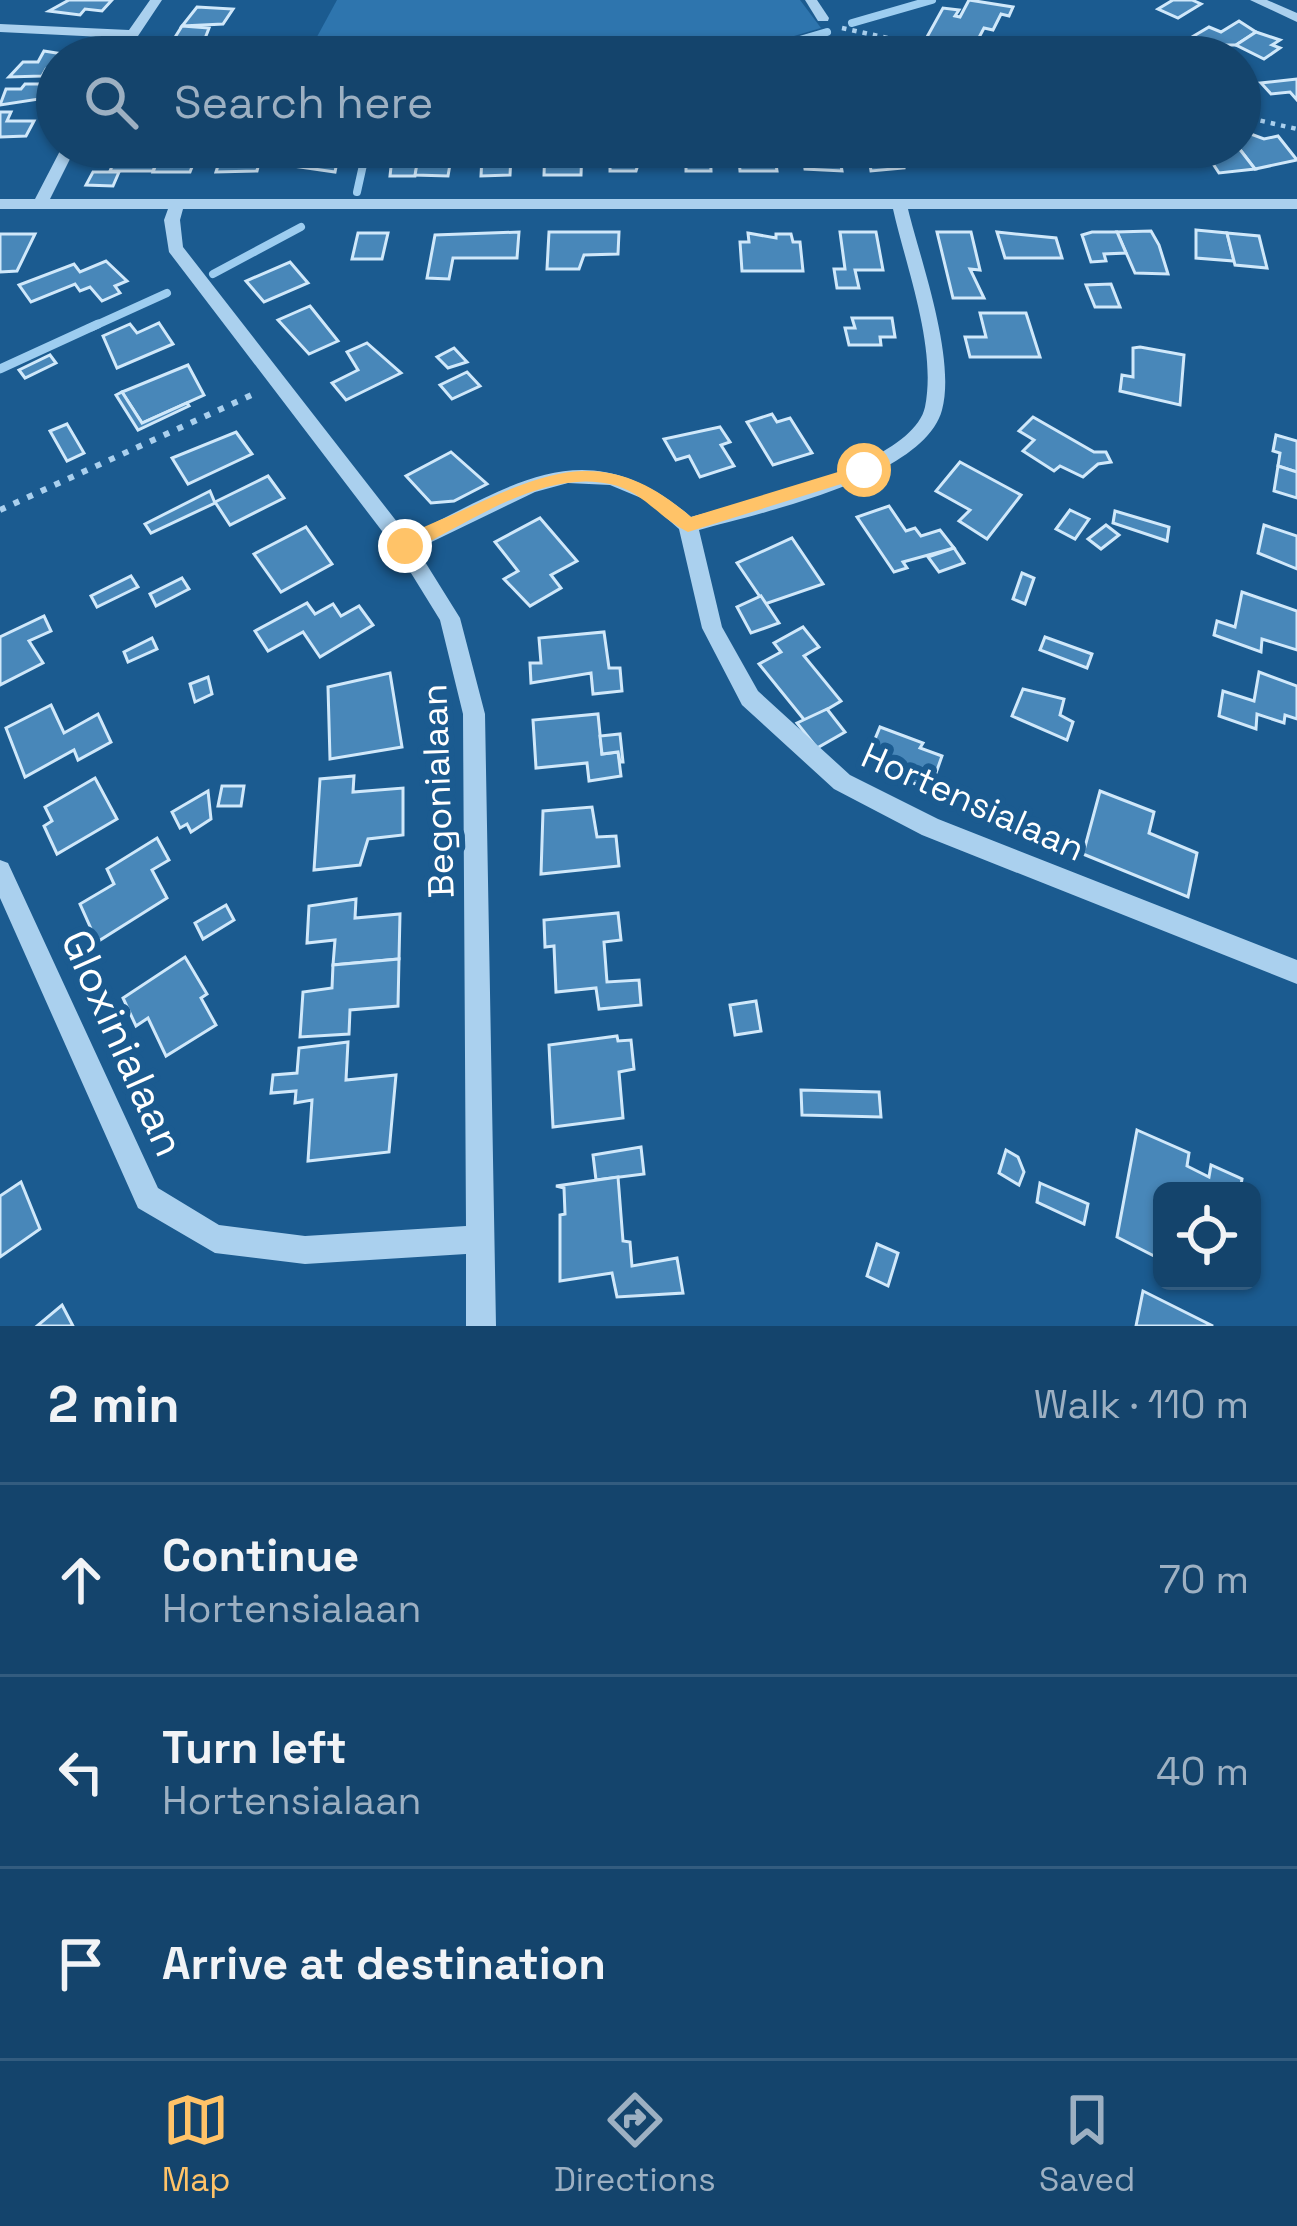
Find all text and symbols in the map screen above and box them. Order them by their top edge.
search box [36,36,1261,168]
icon: search [78,69,144,135]
text: Search here [174,74,433,131]
route start [837,443,891,497]
route end [378,519,432,573]
street label: Begonialaan [411,683,465,899]
street label: Hortensialaan [854,732,1092,872]
street label: Gloxinialaan [50,922,196,1164]
map controls [1153,1182,1261,1290]
button: locate [1153,1182,1261,1290]
text: 2 min [48,1372,180,1437]
text: Walk · 110 m [1034,1380,1249,1429]
text: Continue [162,1527,359,1584]
icon: ahead [48,1547,114,1613]
text: 70 m [1159,1555,1249,1604]
text: Hortensialaan [162,1584,421,1633]
text: Turn left [162,1719,347,1776]
icon: left [48,1739,114,1805]
text: 40 m [1156,1747,1249,1796]
text: Hortensialaan [162,1776,421,1825]
icon: arrive [48,1931,114,1997]
text: Arrive at destination [162,1935,606,1992]
tab: Map [162,2087,230,2201]
tab: Directions [554,2087,716,2201]
tab: Saved [1039,2087,1135,2201]

